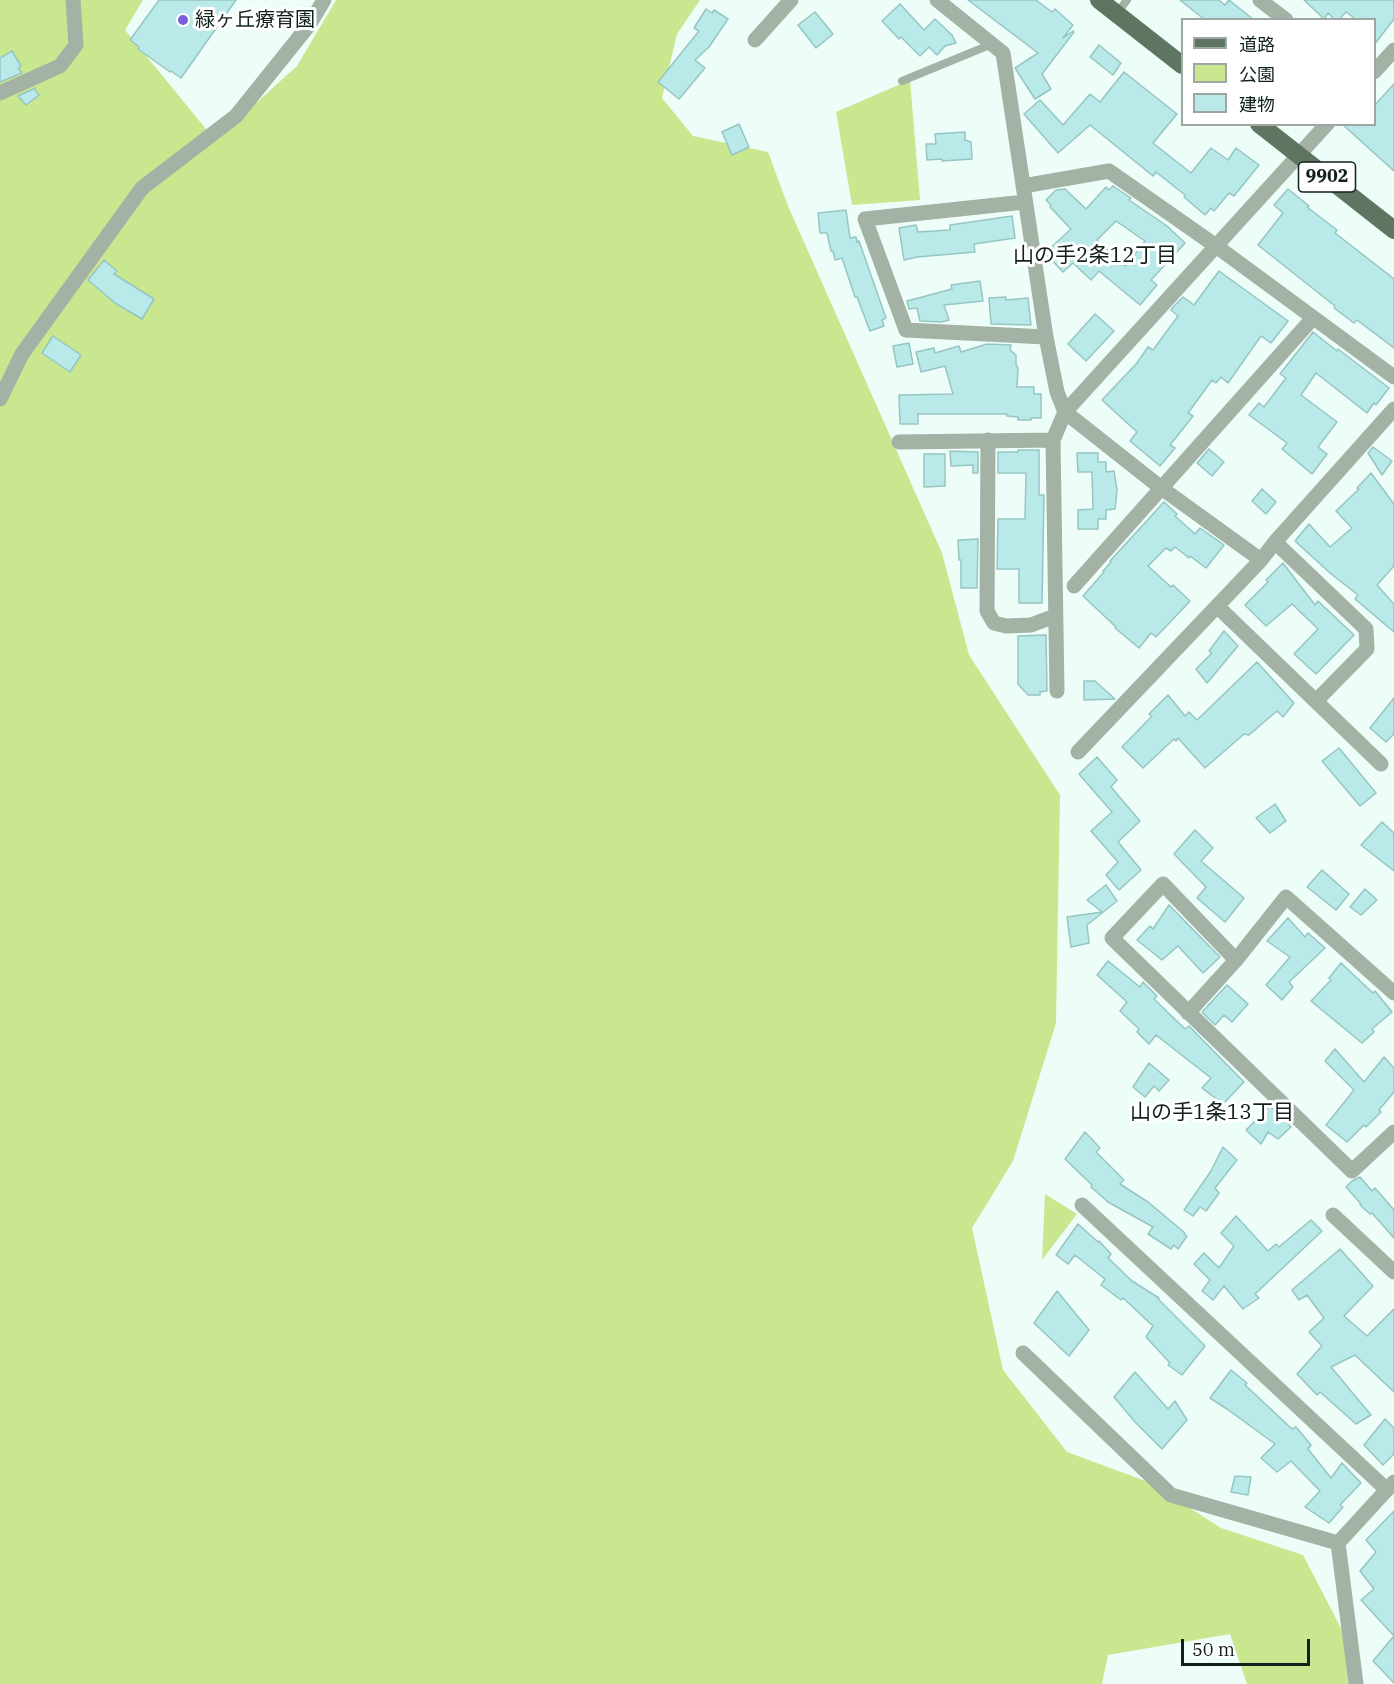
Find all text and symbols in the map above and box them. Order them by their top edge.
place label: 緑ヶ丘療育園 [195,8,315,32]
marker: 緑ヶ丘療育園 [176,13,190,27]
legend [1181,18,1376,126]
text: 道路 [1239,33,1275,56]
text: 公園 [1239,63,1275,86]
text: 建物 [1239,93,1275,116]
road number: 9902 [1298,162,1356,192]
district label: 山の手2条12丁目 [1013,243,1177,269]
district label: 山の手1条13丁目 [1130,1100,1294,1126]
scale bar [1184,1627,1313,1665]
text: 50 m [1192,1638,1235,1661]

